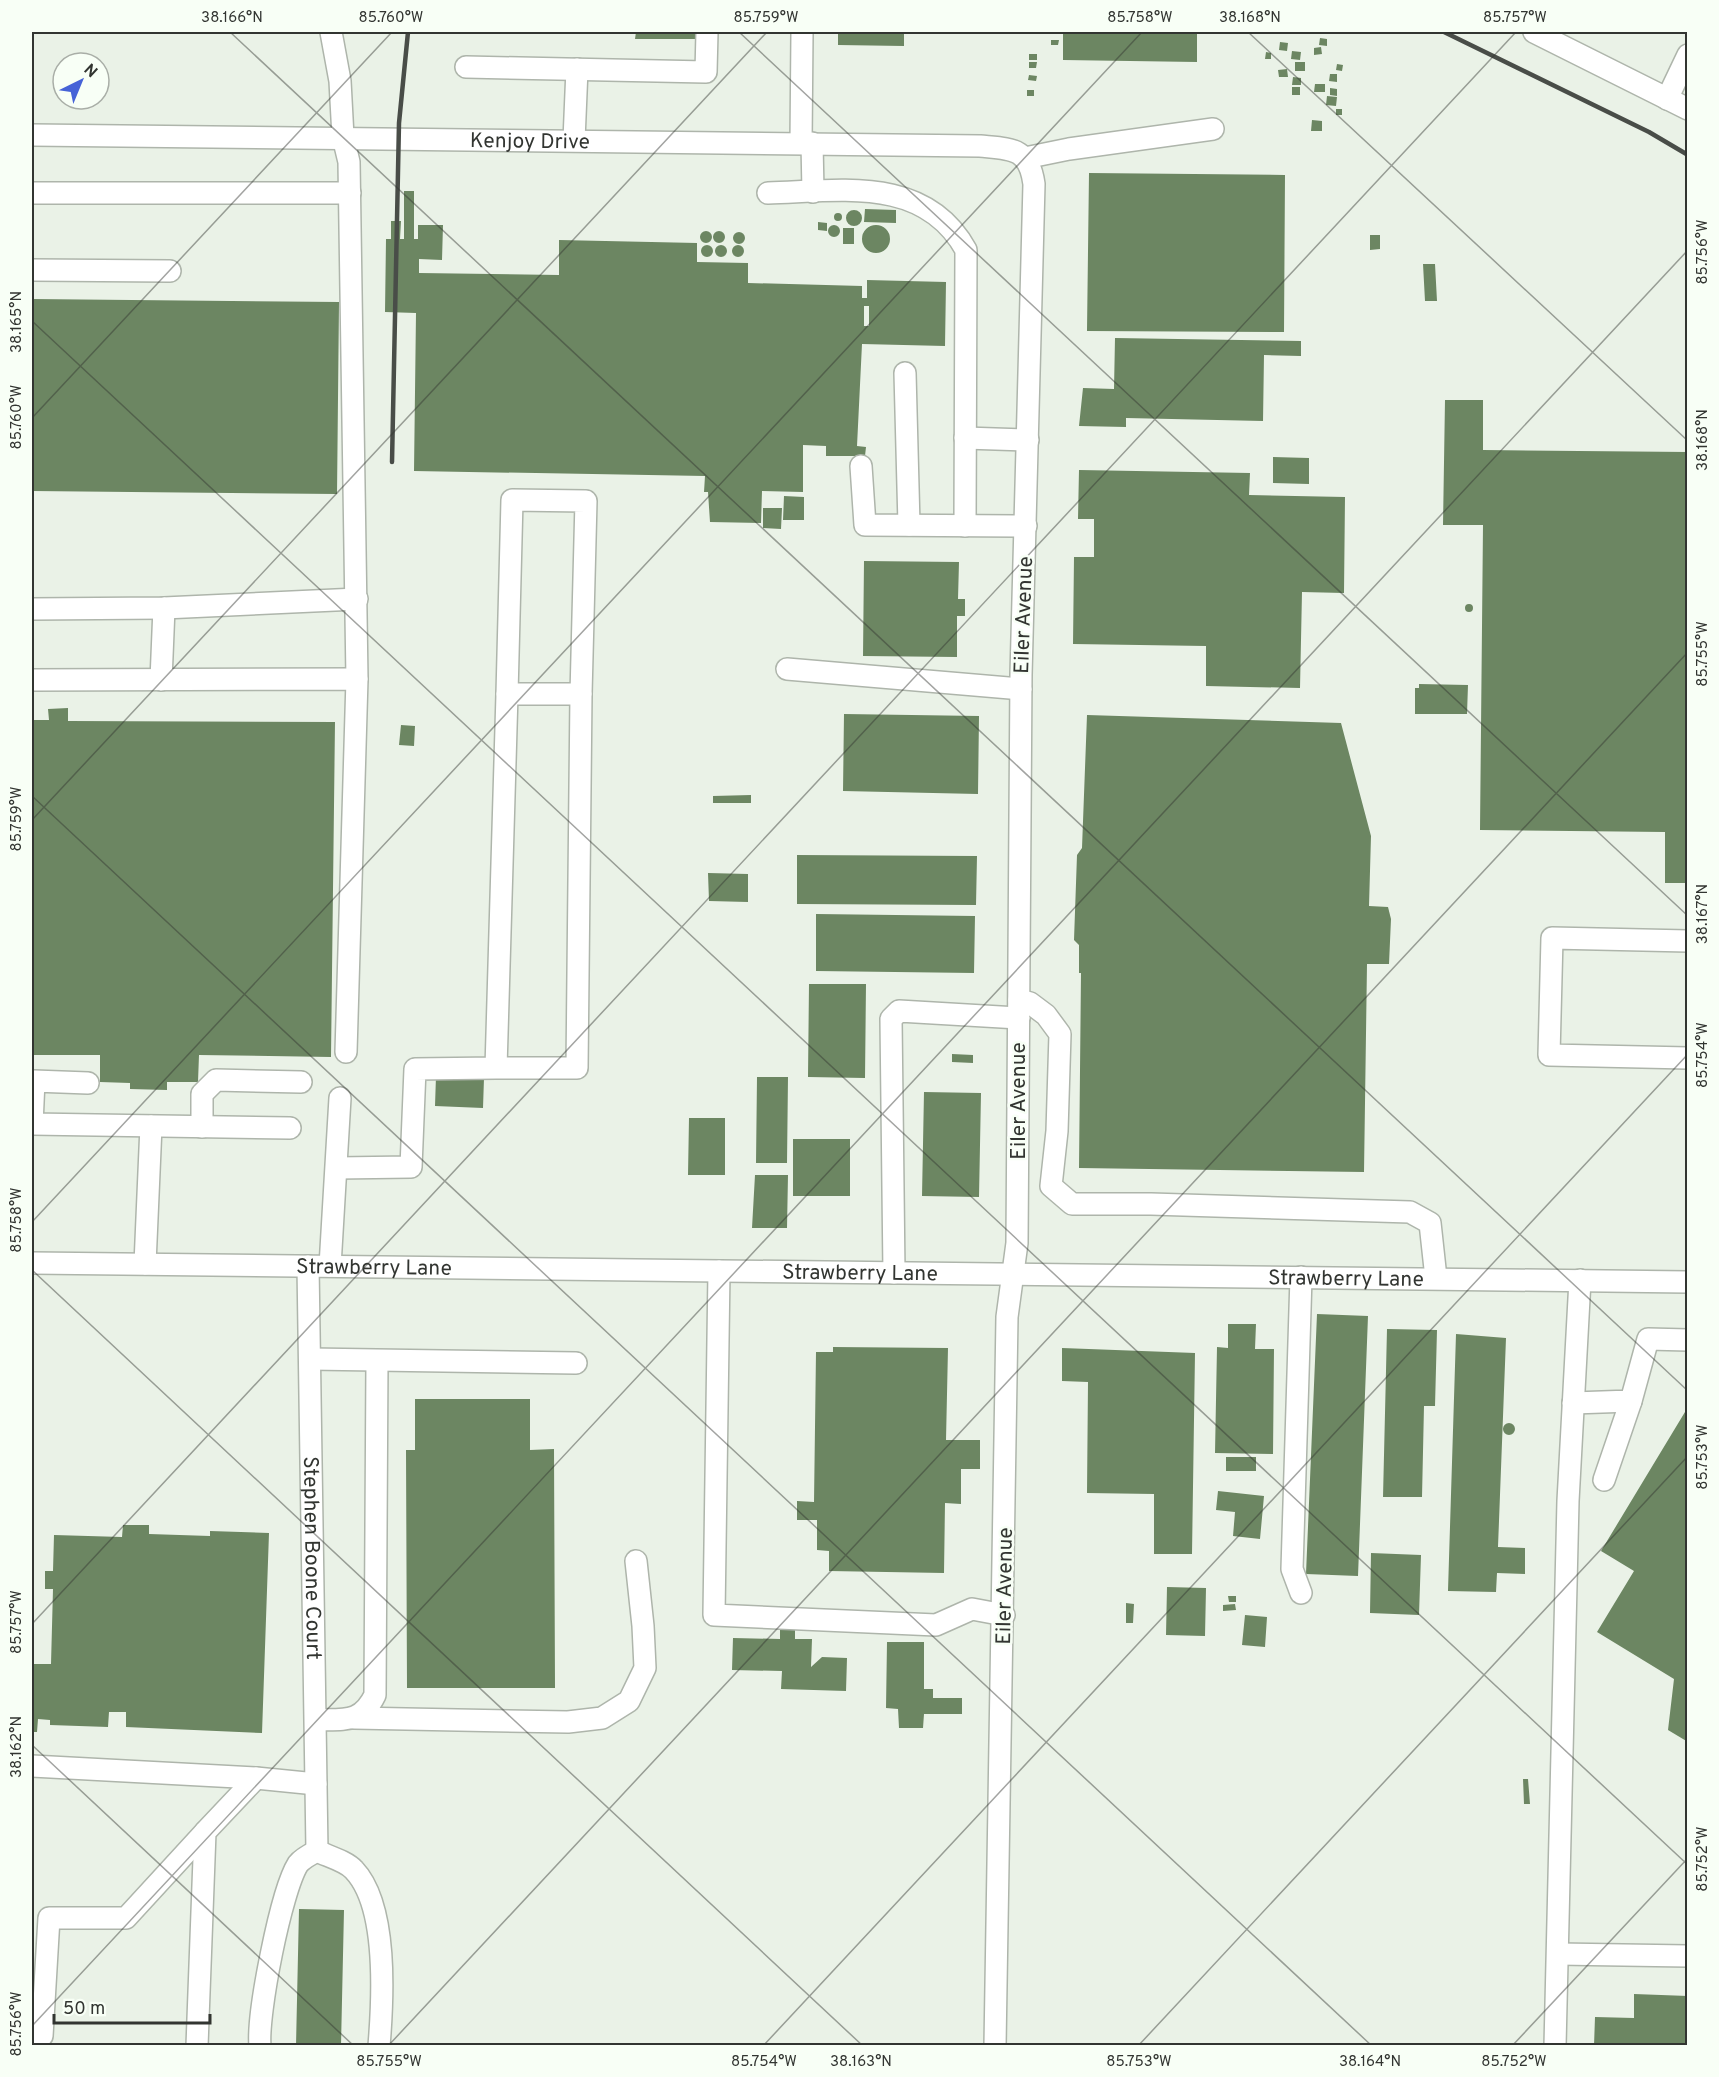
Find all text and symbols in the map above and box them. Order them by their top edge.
text: 38.166°N [201,9,263,28]
text: 85.760°W [359,9,423,28]
text: 85.759°W [733,9,799,28]
text: 85.758°W [1107,9,1173,28]
text: 38.168°N [1219,9,1281,28]
text: 85.757°W [1483,9,1547,28]
north arrow [51,51,111,111]
text: N [79,60,101,83]
street label: Kenjoy Drive [470,128,590,156]
text: 85.756°W [1694,219,1713,285]
text: 38.165°N [8,291,27,353]
text: 85.760°W [8,385,27,449]
text: 38.168°N [1694,409,1713,471]
street label: Eiler Avenue [1009,556,1040,674]
text: 85.755°W [1694,621,1713,687]
text: 85.759°W [8,786,27,852]
text: 38.167°N [1694,884,1713,944]
text: 85.754°W [1694,1022,1713,1088]
street label: Eiler Avenue [1006,1042,1033,1160]
text: 85.758°W [8,1187,27,1253]
street label: Strawberry Lane [296,1254,452,1283]
street label: Strawberry Lane [782,1260,938,1288]
street label: Strawberry Lane [1268,1265,1424,1294]
text: 85.753°W [1694,1424,1713,1490]
street label: Stephen Boone Court [296,1456,326,1660]
street label: Eiler Avenue [991,1527,1020,1645]
text: 85.757°W [8,1590,27,1654]
text: 38.162°N [8,1716,27,1778]
text: 85.752°W [1694,1826,1713,1892]
scale bar [54,1987,210,2025]
text: 85.756°W [8,1991,27,2057]
text: 50 m [63,1998,105,2021]
text: 85.755°W [356,2053,422,2072]
text: 85.754°W [731,2053,797,2072]
text: 38.163°N [830,2053,892,2072]
text: 85.753°W [1106,2053,1172,2072]
text: 38.164°N [1339,2053,1401,2072]
text: 85.752°W [1481,2053,1547,2072]

